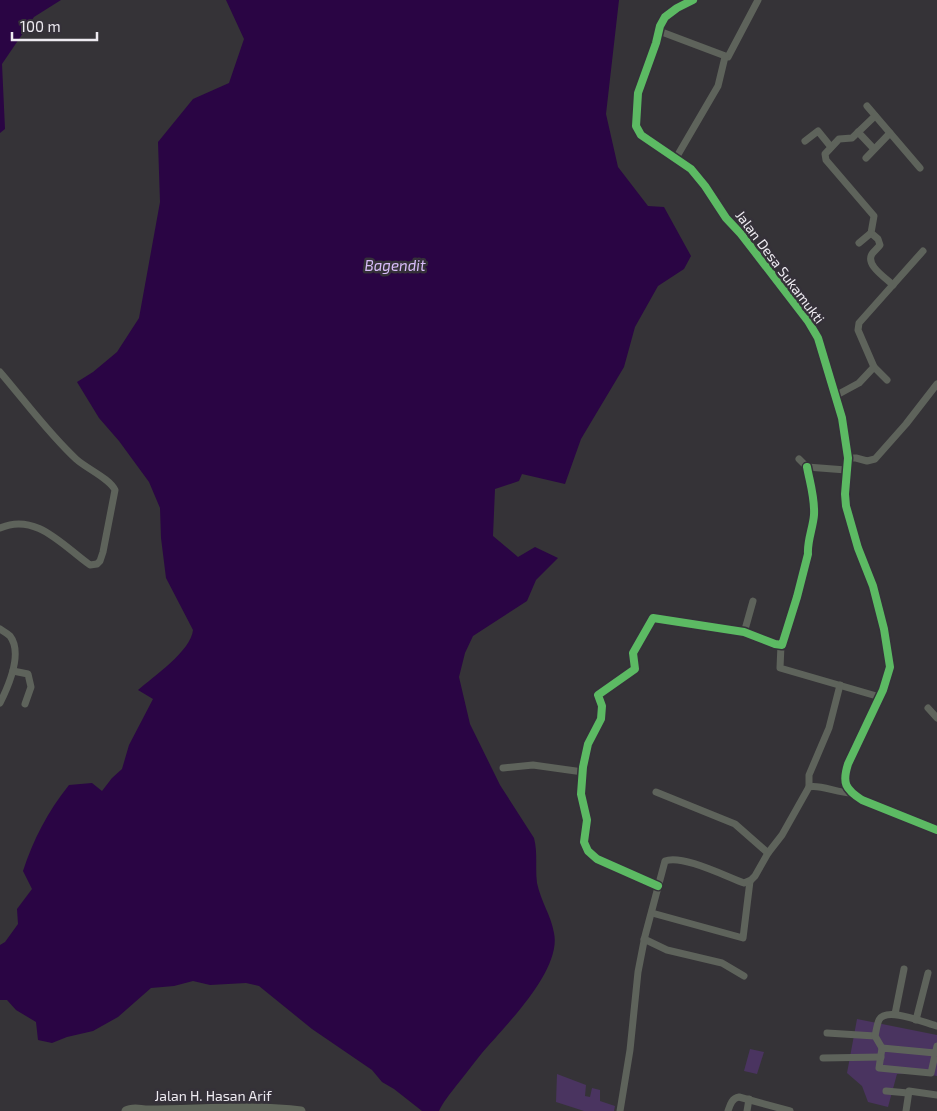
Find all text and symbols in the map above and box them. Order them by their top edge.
scale bar [12,10,98,42]
text: 100 m [20,17,61,35]
street label: Jalan Desa Sukamukti [732,207,828,327]
water label: Bagendit [364,256,426,274]
street label: Jalan H. Hasan Arif [154,1087,272,1104]

